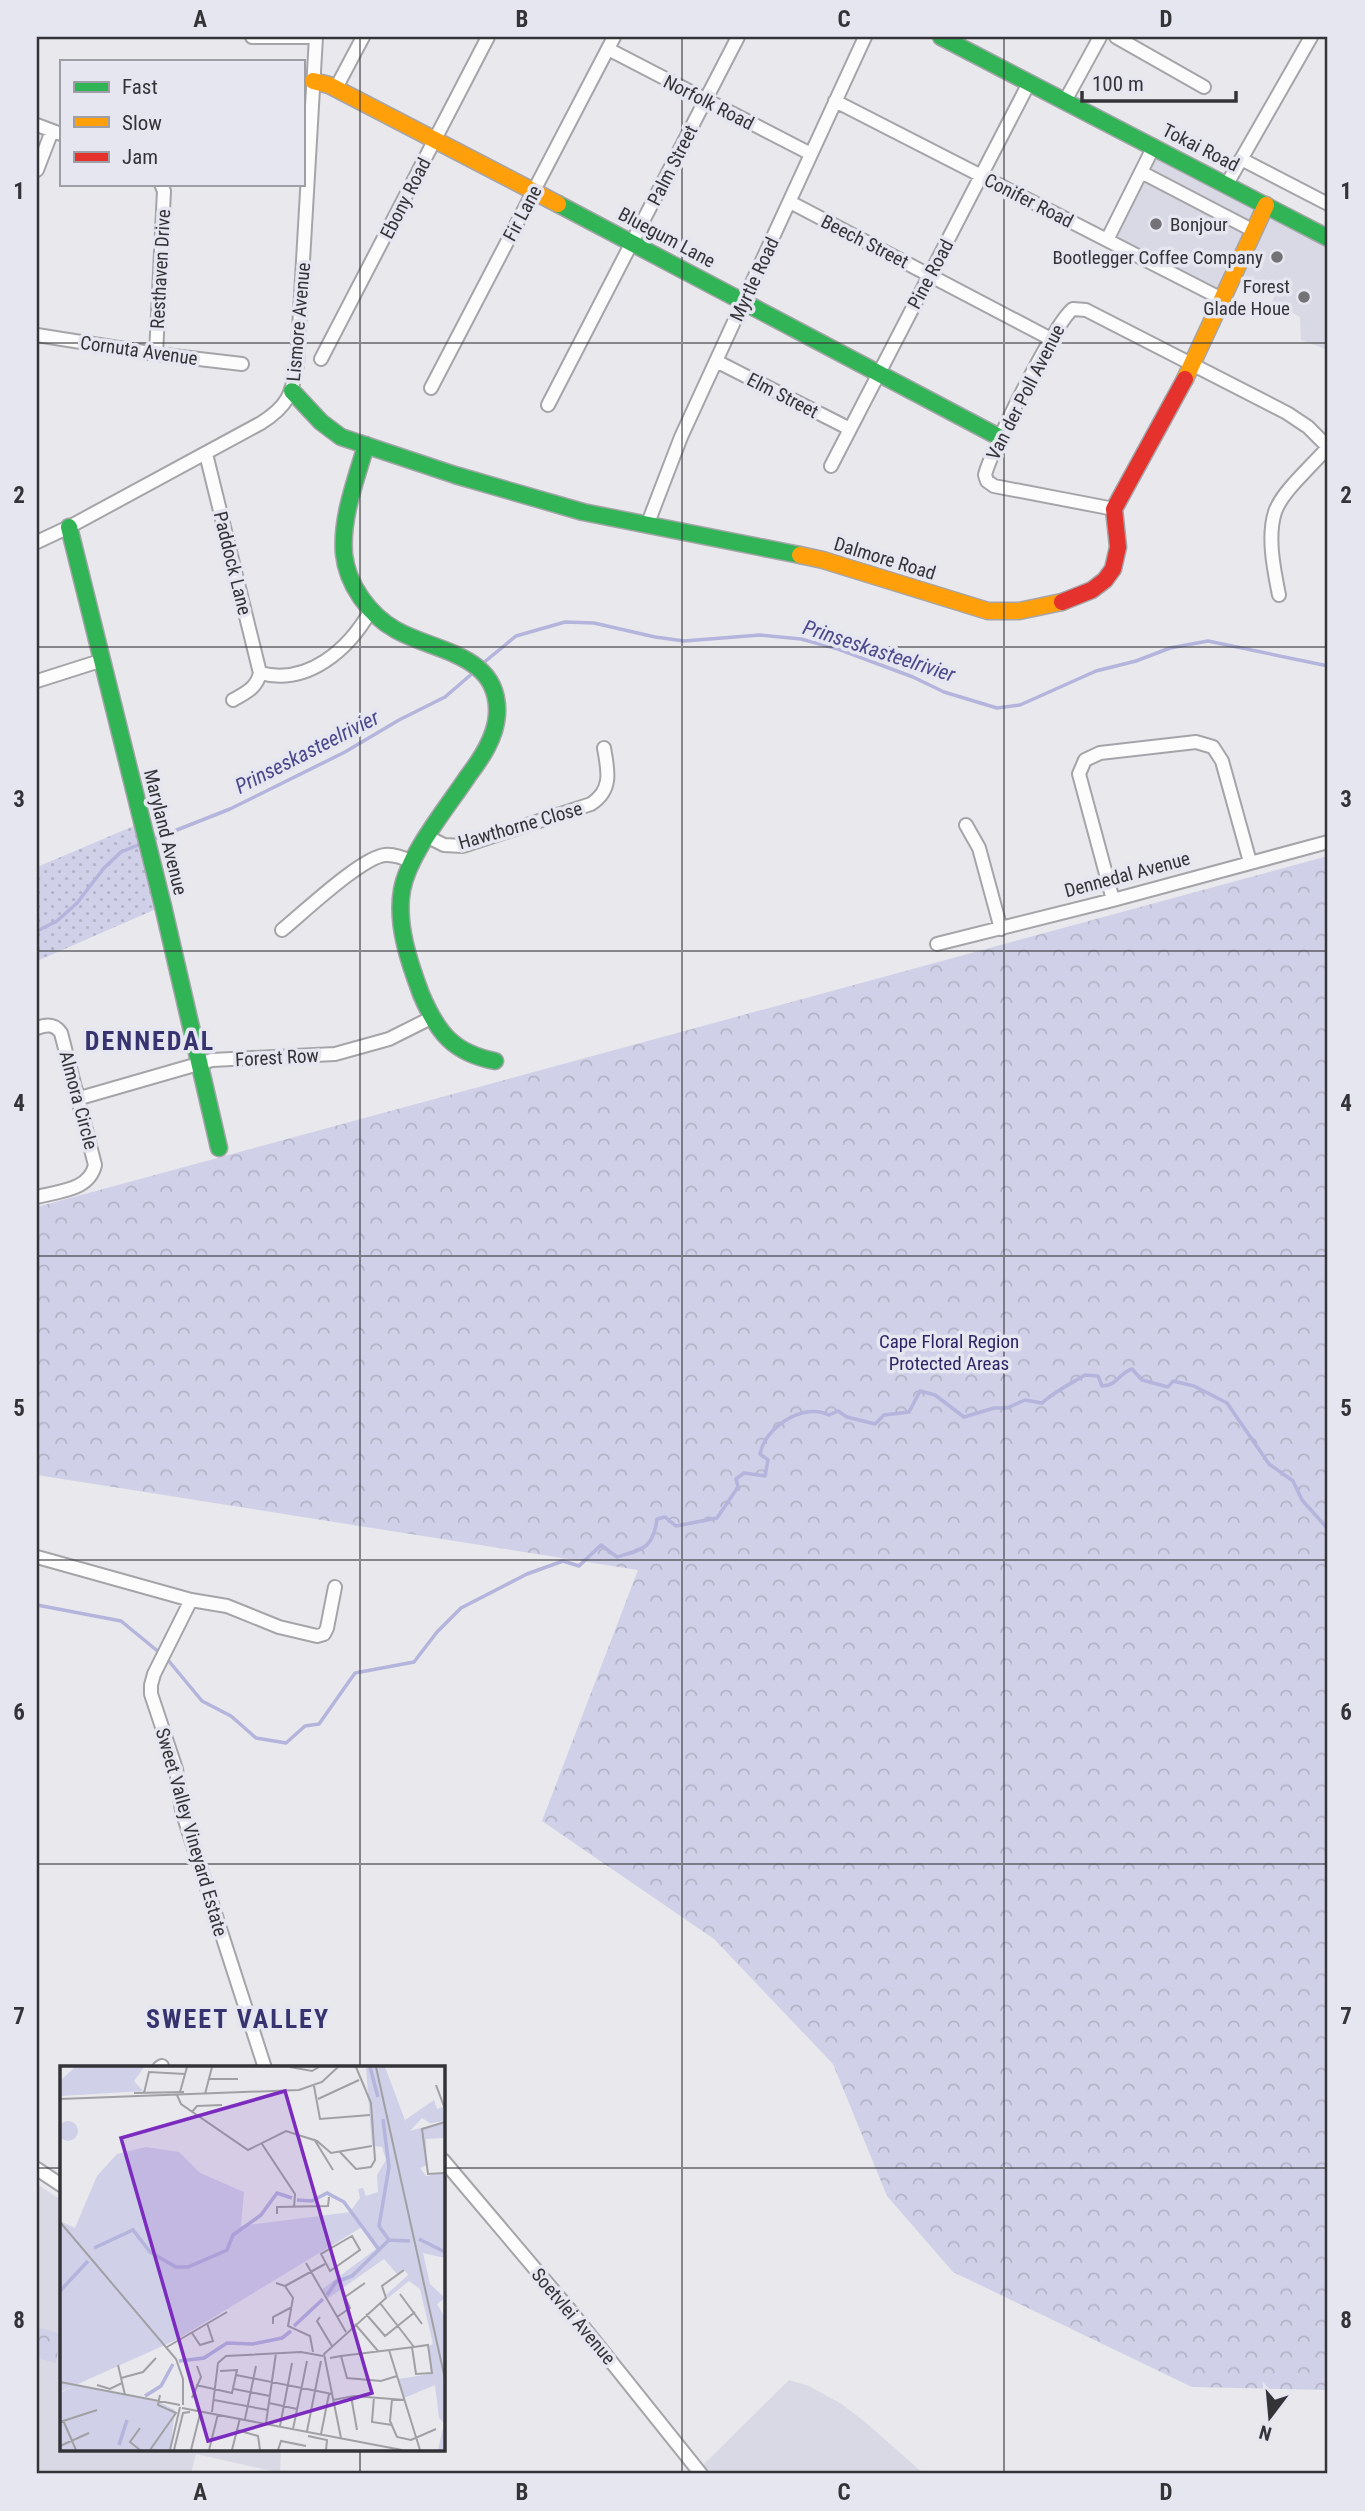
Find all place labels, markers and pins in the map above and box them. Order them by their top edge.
place label: Bonjour [1170,213,1228,236]
marker: Bonjour [1148,216,1164,232]
place label: Bootlegger Coffee Company [1052,246,1263,269]
marker: Bootlegger Coffee Company [1269,249,1285,265]
place label: Forest Glade Houe [1203,275,1290,320]
marker: Forest Glade Houe [1296,289,1312,305]

